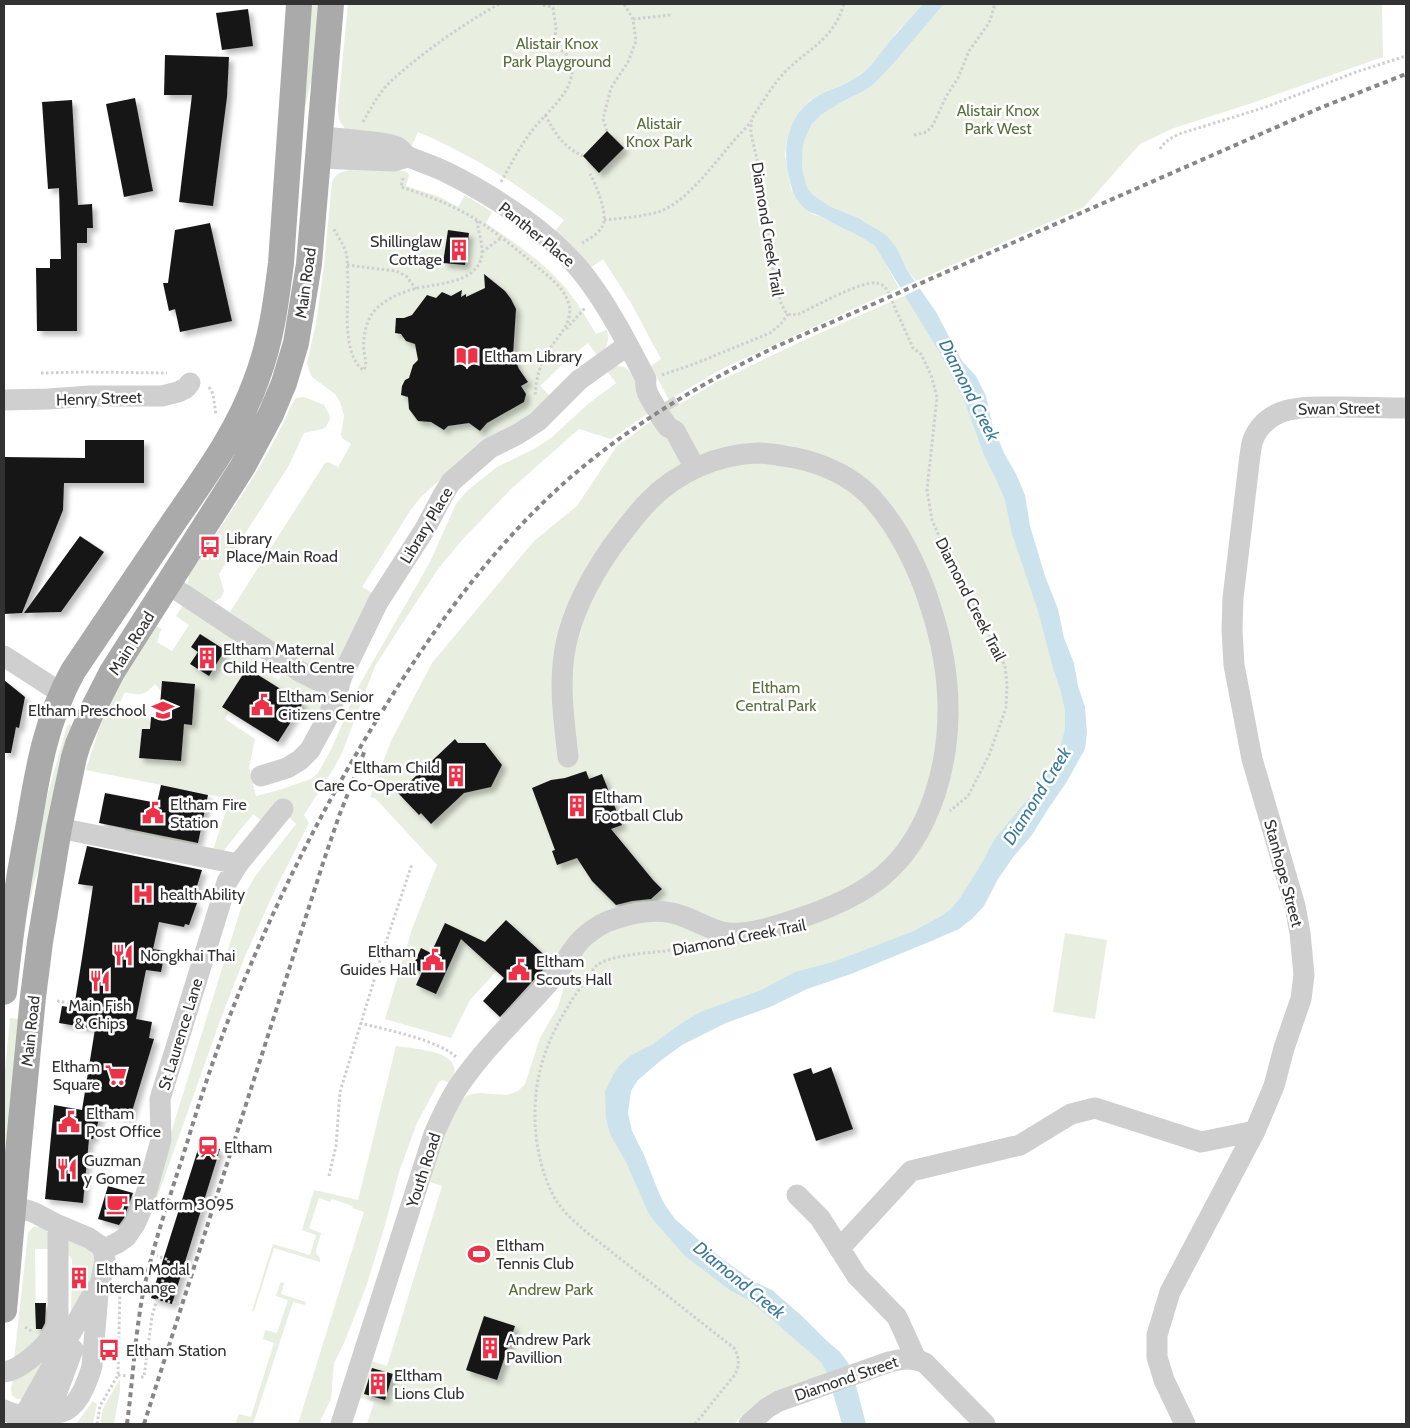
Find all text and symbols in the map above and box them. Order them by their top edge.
park label: Alistair Knox Park Playground [503,34,611,71]
park label: Alistair Knox Park West [957,101,1040,138]
park label: Alistair Knox Park [626,114,693,151]
street label: Diamond Creek Trail [748,161,788,298]
street label: Panther Place [495,198,578,271]
place label: Shillinglaw Cottage [370,232,442,269]
building icon: Shillinglaw Cottage [446,237,472,263]
street label: Main Road [291,246,320,320]
water label: Diamond Creek [934,335,1005,446]
library icon: Eltham Library [454,343,480,369]
place label: Eltham Library [484,347,582,366]
street label: Henry Street [56,387,143,409]
street label: Swan Street [1298,398,1381,419]
street label: Library Place [396,484,457,567]
place label: Library Place/Main Road [226,529,338,566]
bus stop icon: Library Place/Main Road [197,534,223,560]
street label: Diamond Creek Trail [931,535,1010,664]
street label: Main Road [104,608,158,678]
place label: Eltham Maternal Child Health Centre [223,640,354,677]
building icon: Eltham Maternal Child Health Centre [194,645,220,671]
park label: Eltham Central Park [736,678,817,715]
place label: Eltham Senior Citizens Centre [278,687,380,724]
public building icon: Eltham Senior Citizens Centre [249,692,275,718]
school or university icon: Eltham Preschool [150,697,176,723]
place label: Eltham Preschool [28,701,146,720]
water label: Diamond Creek [998,742,1076,849]
place label: Eltham Child Care Co-Operative [314,758,440,795]
building icon: Eltham Child Care Co-Operative [443,763,469,789]
place label: Eltham Football Club [594,788,683,825]
building icon: Eltham Football Club [564,793,590,819]
place label: Eltham Fire Station [170,795,247,832]
public building icon: Eltham Fire Station [140,800,166,826]
street label: Stanhope Street [1260,817,1307,929]
hospital icon: healthAbility [130,881,156,907]
place label: healthAbility [160,885,245,904]
street label: Diamond Creek Trail [671,915,808,960]
restaurant icon: Nongkhai Thai [110,942,136,968]
place label: Eltham Guides Hall [340,942,416,979]
place label: Nongkhai Thai [140,946,235,965]
public building icon: Eltham Guides Hall [420,947,446,973]
place label: Eltham Scouts Hall [536,952,612,989]
public building icon: Eltham Scouts Hall [506,957,532,983]
restaurant icon: Main Fish & Chips [87,968,113,994]
street label: St Laurence Lane [154,976,207,1092]
street label: Main Road [17,995,44,1067]
place label: Main Fish & Chips [68,996,132,1033]
place label: Eltham Square [52,1057,100,1094]
supermarket icon: Eltham Square [103,1062,129,1088]
place label: Eltham Post Office [86,1104,161,1141]
public building icon: Eltham Post Office [56,1109,82,1135]
street label: Youth Road [402,1130,444,1211]
station icon: Eltham [195,1134,221,1160]
place label: Eltham [224,1138,272,1157]
place label: Guzman y Gomez [84,1151,145,1188]
restaurant icon: Guzman y Gomez [54,1156,80,1182]
cafe icon: Platform 3095 [104,1191,130,1217]
place label: Platform 3095 [134,1195,234,1214]
place label: Eltham Tennis Club [496,1236,574,1273]
water label: Diamond Creek [689,1236,790,1324]
sports icon: Eltham Tennis Club [466,1241,492,1267]
place label: Eltham Modal Interchange [96,1260,190,1297]
building icon: Eltham Modal Interchange [66,1265,92,1291]
park label: Andrew Park [509,1280,594,1299]
place label: Andrew Park Pavillion [506,1330,592,1367]
building icon: Andrew Park Pavillion [477,1335,503,1361]
bus stop icon: Eltham Station [96,1337,122,1363]
place label: Eltham Station [126,1341,227,1360]
street label: Diamond Street [792,1352,901,1405]
place label: Eltham Lions Club [394,1366,464,1403]
building icon: Eltham Lions Club [365,1371,391,1397]

